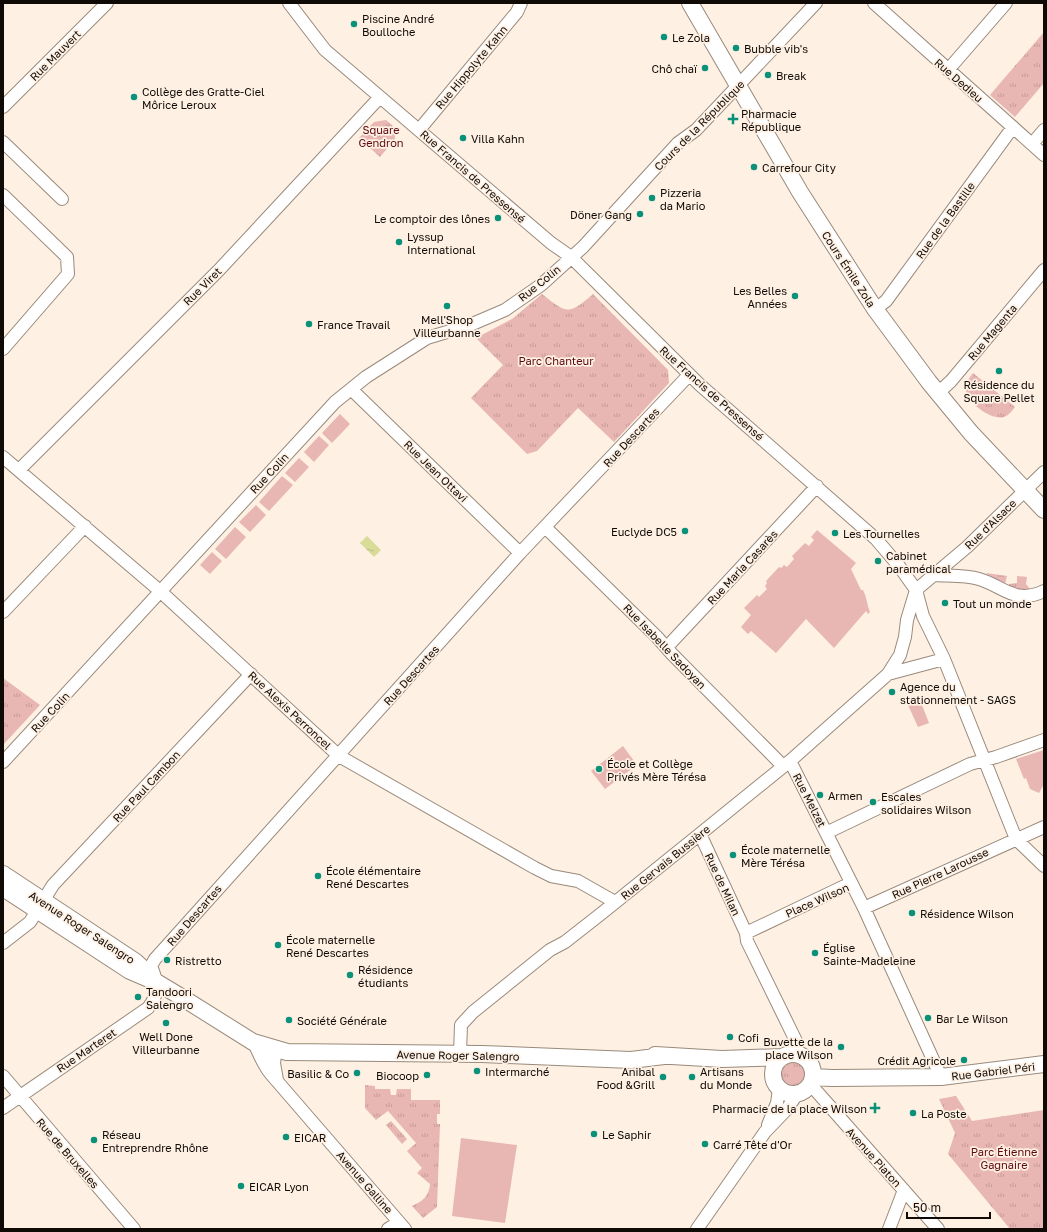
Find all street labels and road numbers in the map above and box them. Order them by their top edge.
street label: Rue Hippolyte Kahn [432,23,510,111]
street label: Rue Mauvert [27,27,83,83]
street label: Rue Dedieu [932,55,986,105]
street label: Cours de la République [651,77,747,173]
street label: Rue Francis de Pressensé [418,127,528,225]
street label: Rue de la Bastille [913,179,977,261]
street label: Cours Émile Zola [820,228,878,310]
street label: Rue Colin [515,262,563,304]
street label: Rue Viret [180,264,224,308]
street label: Rue Magenta [965,301,1019,363]
street label: Rue Francis de Pressensé [658,343,766,443]
street label: Rue Descartes [600,405,662,469]
street label: Rue Jean Ottavi [402,437,470,505]
street label: Rue Colin [247,450,291,496]
street label: Rue d'Alsace [962,496,1018,552]
street label: Rue Maria Casarès [704,527,780,607]
street label: Rue Isabelle Sadoyan [621,601,709,691]
street label: Rue Descartes [381,642,441,708]
street label: Rue Alexis Perroncel [246,668,334,752]
street label: Rue Colin [28,689,72,735]
street label: Rue Paul Cambon [110,748,182,824]
street label: Rue Melzet [791,771,829,829]
street label: Rue Gervais Bussière [618,822,712,902]
street label: Rue Pierre Larousse [890,845,990,901]
street label: Rue de Milan [703,851,743,917]
street label: Place Wilson [783,880,851,920]
street label: Rue Descartes [164,882,224,948]
street label: Avenue Roger Salengro [27,888,137,966]
street label: Rue Marteret [54,1025,118,1075]
street label: Avenue Roger Salengro [396,1047,520,1063]
street label: Rue Gabriel Péri [950,1059,1036,1083]
street label: Rue de Bruxelles [34,1115,102,1191]
street label: Avenue Piaton [844,1125,904,1189]
street label: Avenue Galline [334,1148,396,1216]

